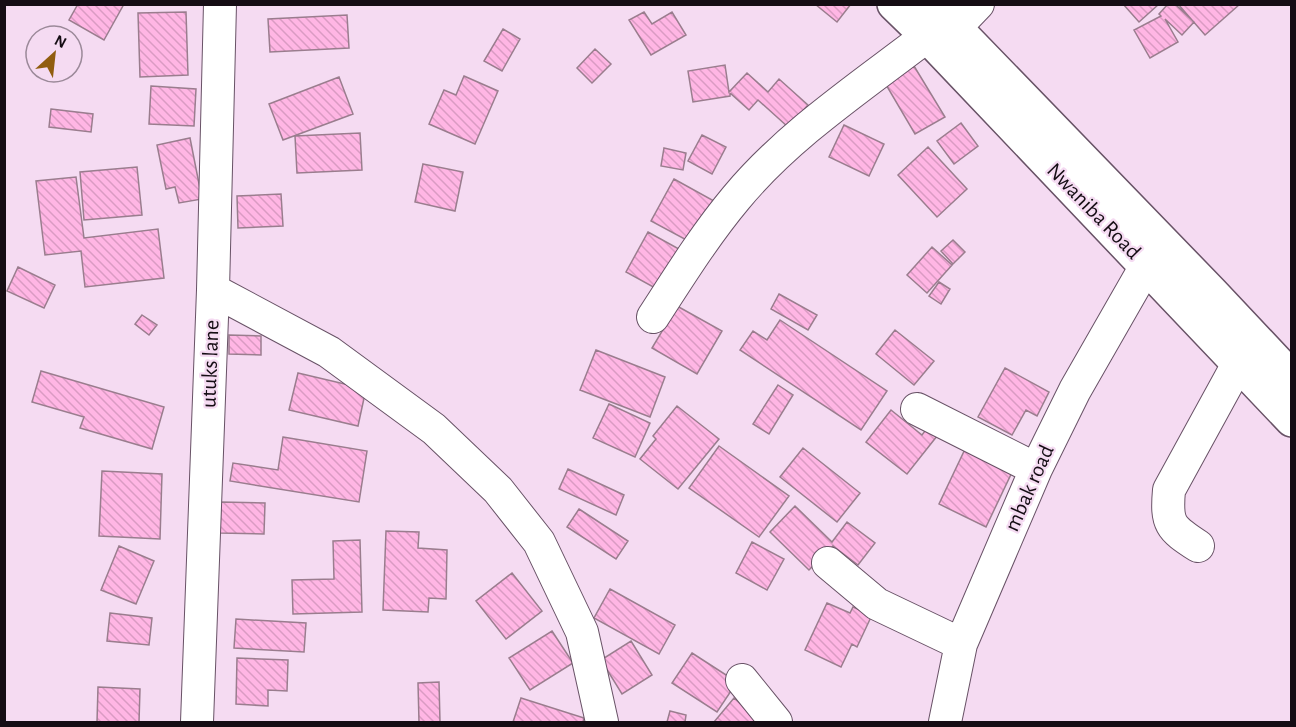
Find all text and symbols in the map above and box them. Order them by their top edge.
north arrow [24,24,84,84]
text: N [52,32,69,51]
street label: Nwaniba Road [1043,159,1145,263]
street label: utuks lane [197,320,223,408]
street label: mbak road [1000,441,1058,535]

